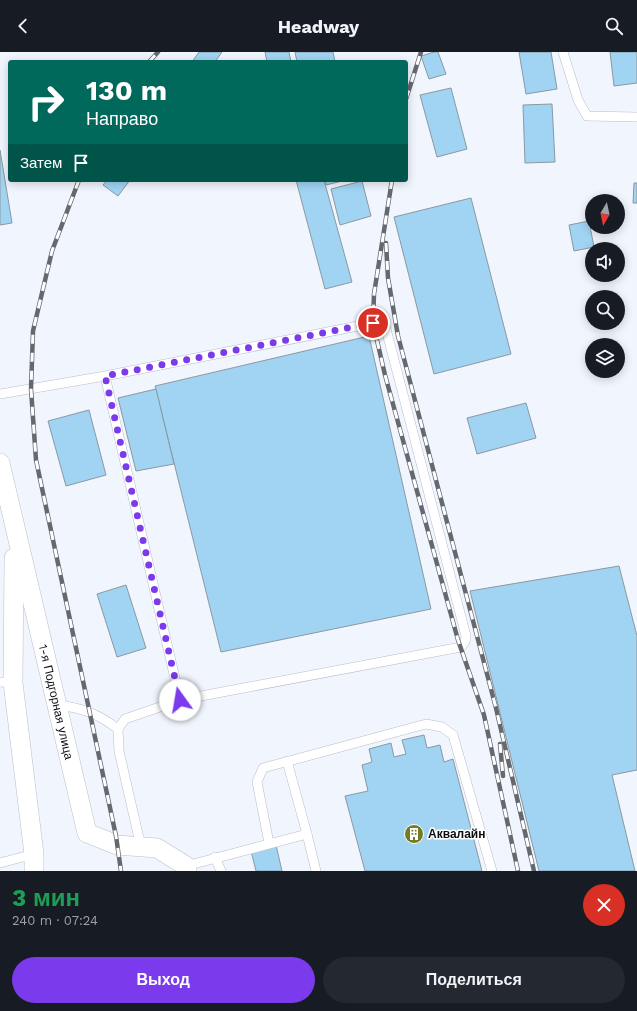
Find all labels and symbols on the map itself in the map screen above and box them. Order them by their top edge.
north arrow [585,194,625,234]
pin [356,306,390,340]
street label: 1-я Подгорная улица [36,643,76,761]
position arrow [159,679,201,721]
building icon: Аквалайн [403,823,425,845]
place label: Аквалайн [428,827,486,841]

